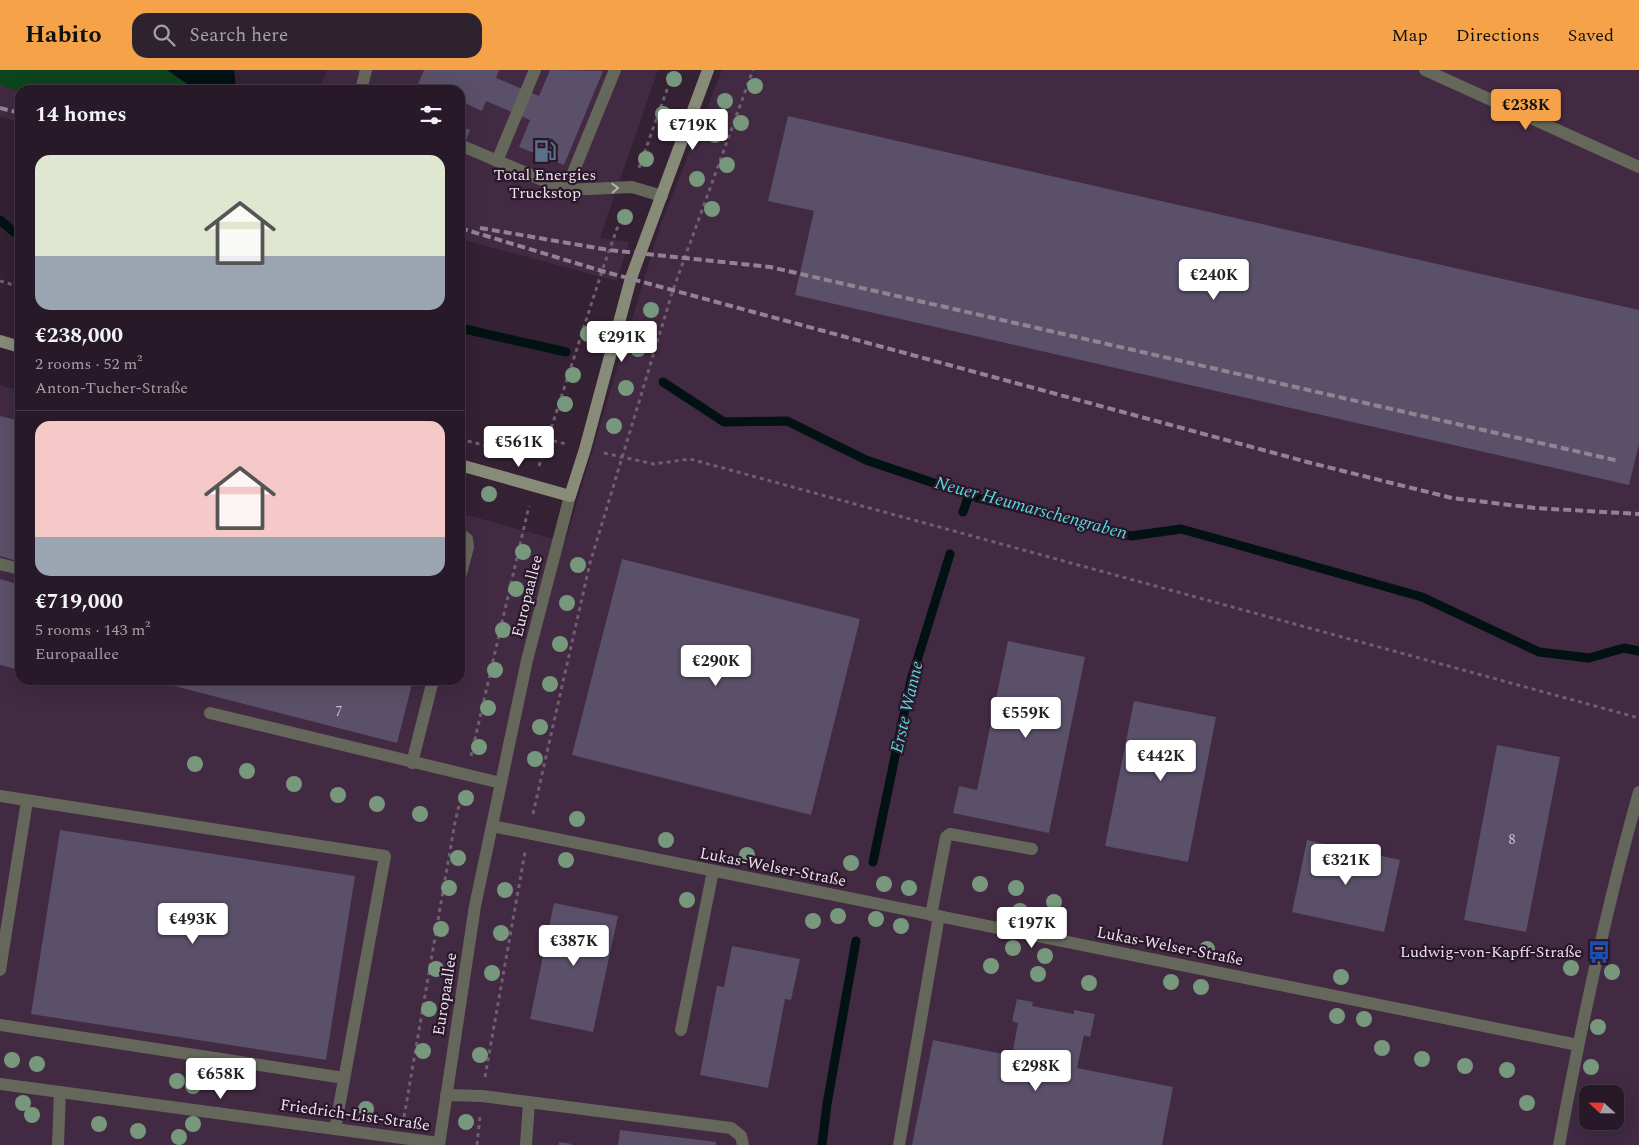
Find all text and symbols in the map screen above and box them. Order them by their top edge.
search box [132,13,482,58]
text: Habito [25,17,102,53]
icon: search [150,21,178,49]
text: Search here [190,21,288,50]
text: Map [1392,22,1428,49]
text: Directions [1456,22,1540,49]
text: Saved [1568,22,1614,49]
pin: €238K [1491,88,1561,131]
text: €238K [1502,93,1550,117]
text: 14 homes [35,99,127,131]
icon: filters [417,101,445,129]
pin: €719K [658,108,728,151]
text: €719K [669,113,717,137]
fuel station icon: Total Energies Truckstop [532,138,558,164]
place label: Total Energies Truckstop [494,163,596,205]
one-way arrow [611,182,619,193]
icon: home [195,188,285,278]
pin: €240K [1179,258,1249,301]
text: €240K [1190,263,1238,287]
text: €238,000 [35,320,123,352]
pin: €291K [587,320,657,363]
text: €291K [598,325,646,349]
text: 2 rooms · 52 m² [35,352,142,376]
text: Anton-Tucher-Straße [35,376,188,400]
pin: €561K [484,426,554,468]
text: €561K [495,430,543,454]
icon: home [195,453,285,543]
water label: Neuer Heumarschengraben [932,469,1131,547]
street label: Europaallee [505,552,549,640]
text: €719,000 [35,586,123,618]
text: 5 rooms · 143 m² [35,618,150,642]
text: Europaallee [35,642,119,666]
pin: €290K [681,644,751,687]
text: €290K [692,649,740,673]
water label: Erste Wanne [883,658,931,756]
pin: €559K [991,696,1061,739]
house number: 7 [336,701,343,722]
text: €559K [1002,701,1050,725]
pin: €442K [1126,740,1196,782]
text: €442K [1137,744,1185,768]
house number: 8 [1509,829,1516,850]
street label: Lukas-Welser-Straße [698,841,848,893]
pin: €321K [1311,844,1381,886]
text: €321K [1322,848,1370,872]
pin: €493K [158,902,228,945]
pin: €197K [997,906,1067,949]
text: €493K [169,907,217,931]
text: €197K [1008,911,1056,935]
street label: Lukas-Welser-Straße [1095,920,1245,972]
pin: €387K [539,924,609,967]
text: €387K [550,929,598,953]
bus stop icon: Ludwig-von-Kapff-Straße [1586,939,1612,965]
place label: Ludwig-von-Kapff-Straße [1400,940,1582,964]
street label: Europaallee [427,951,463,1037]
pin: €298K [1001,1050,1071,1092]
text: €298K [1012,1054,1060,1078]
pin: €658K [186,1058,256,1100]
text: €658K [197,1062,245,1086]
north arrow [1579,1085,1624,1130]
map controls [1579,1085,1624,1130]
street label: Friedrich-List-Straße [278,1093,432,1137]

